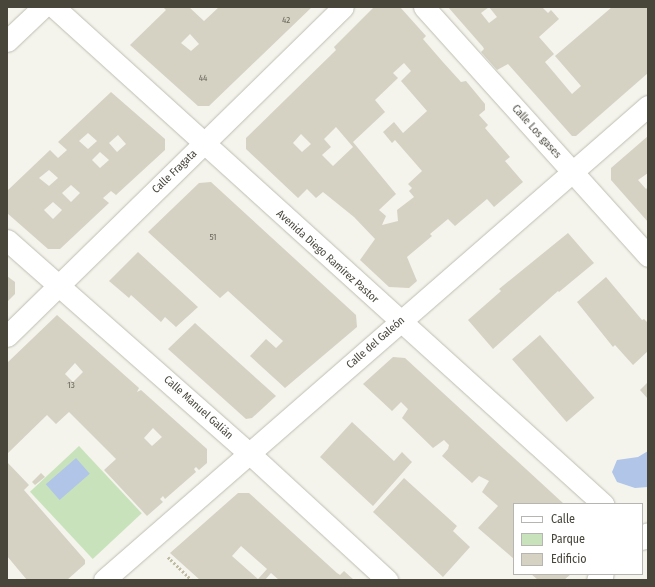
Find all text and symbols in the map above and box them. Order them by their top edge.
house number: 42 [282,15,290,25]
house number: 44 [199,73,207,83]
street label: Calle Los gases [509,103,563,161]
street label: Calle Fragata [150,147,200,197]
street label: Avenida Diego Ramírez Pastor [273,208,381,306]
house number: 51 [209,232,217,242]
street label: Calle del Galeón [344,314,408,372]
street label: Calle Manuel Galián [161,373,235,443]
house number: 13 [67,380,75,390]
legend [513,503,643,575]
text: Calle [551,512,575,526]
text: Parque [551,532,585,546]
text: Edificio [551,552,587,566]

